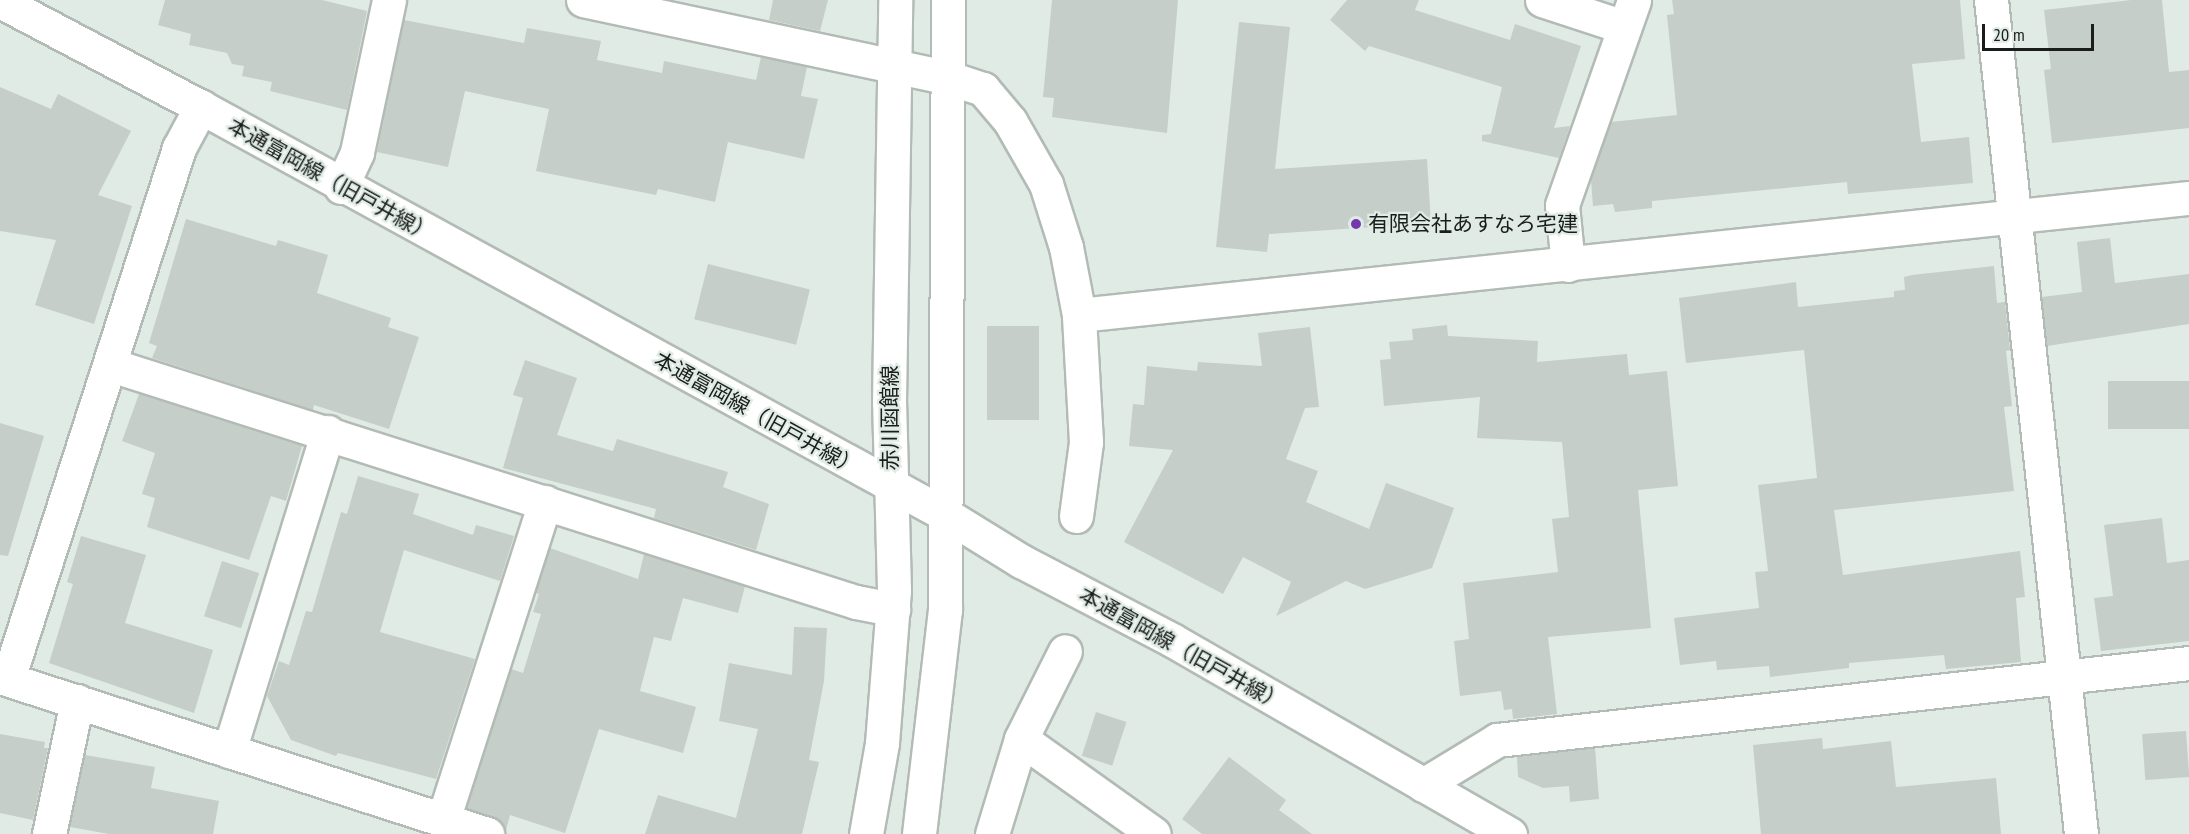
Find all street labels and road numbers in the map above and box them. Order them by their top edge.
street label: 本通富岡線（旧戸井線） [224,113,438,247]
street label: 本通富岡線（旧戸井線） [650,347,864,481]
street label: 赤川函館線 [877,366,903,470]
street label: 本通富岡線（旧戸井線） [1075,582,1289,716]

